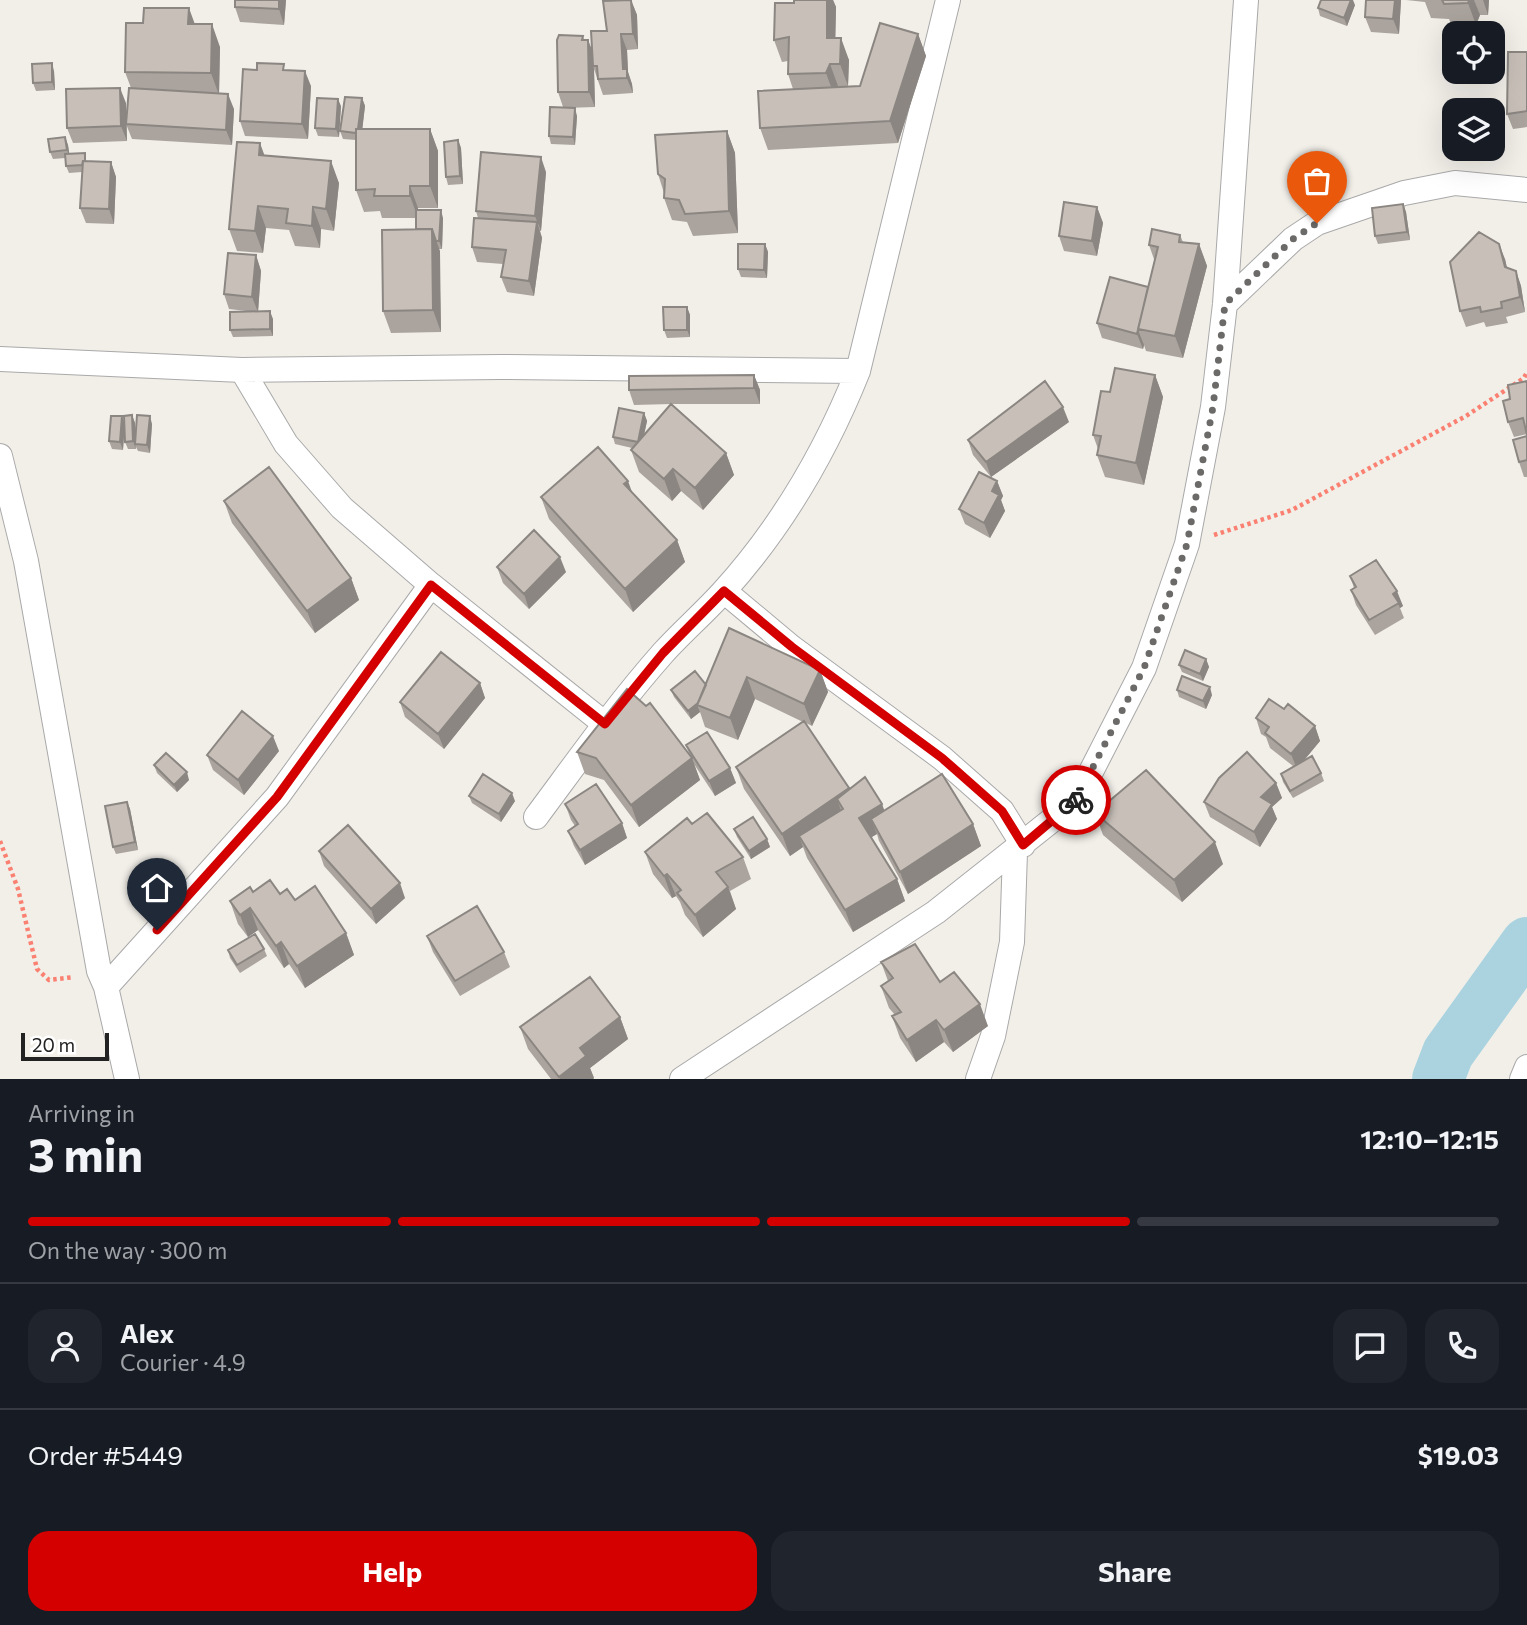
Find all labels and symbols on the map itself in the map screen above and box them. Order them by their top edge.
pin [1287,151,1347,223]
courier [1041,765,1111,835]
pin [127,858,187,930]
scale bar [21,1030,108,1062]

